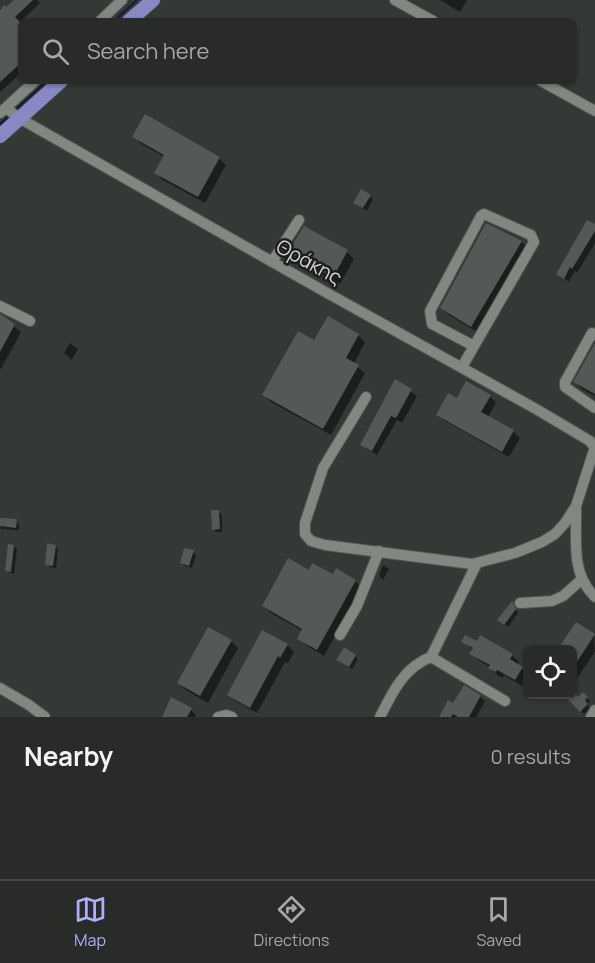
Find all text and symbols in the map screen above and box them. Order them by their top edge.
search box [18,18,577,84]
icon: search [39,35,72,68]
text: Search here [87,36,209,66]
street label: Θράκης [271,232,347,291]
map controls [523,645,577,699]
button: locate [523,645,577,699]
text: Nearby [24,738,113,774]
text: 0 results [491,743,571,770]
tab: Map [74,893,107,951]
tab: Directions [254,893,329,951]
tab: Saved [476,893,521,951]

